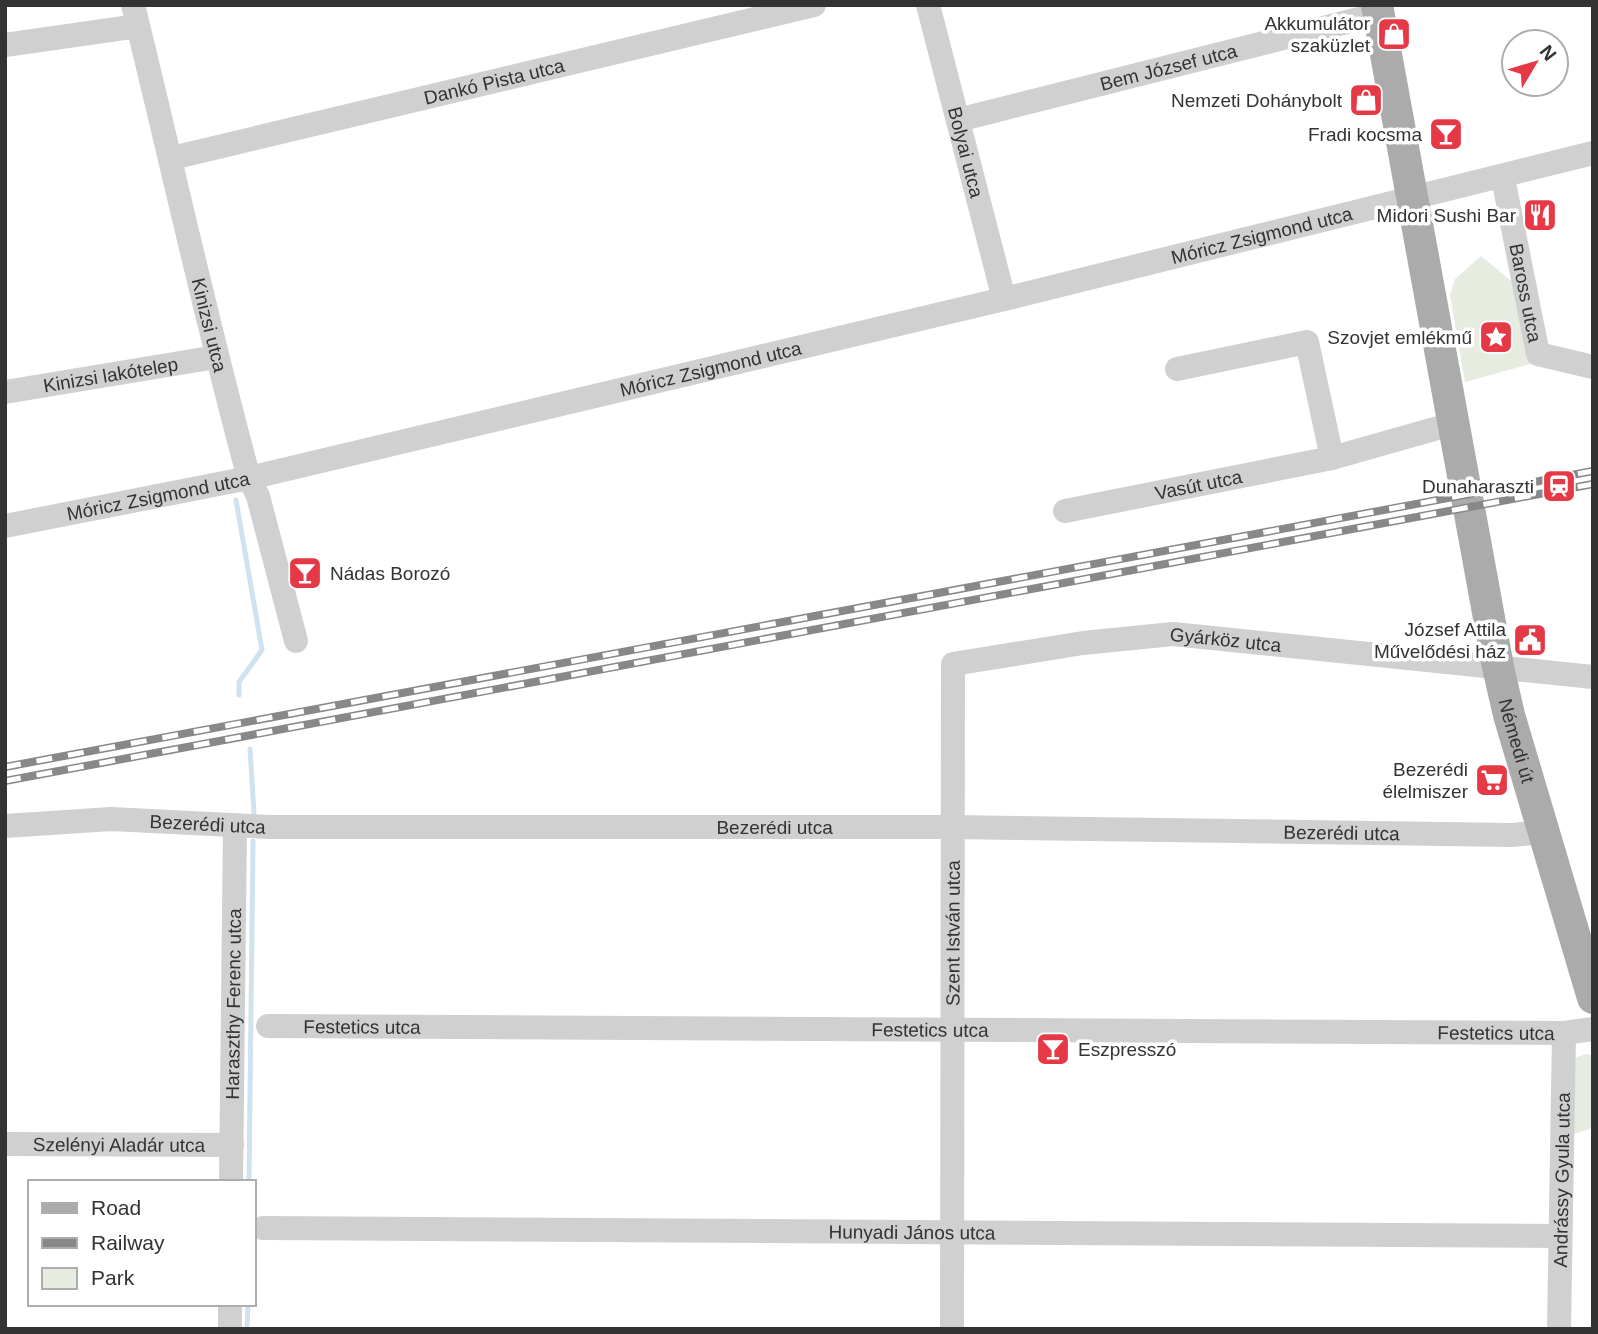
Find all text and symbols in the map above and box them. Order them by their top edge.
place label: Akkumulátor szaküzlet [1264,13,1371,56]
shop icon: Akkumulátor szaküzlet [1375,15,1413,53]
north arrow [1500,28,1570,98]
street label: Bem József utca [1098,40,1240,94]
text: N [1536,41,1561,65]
street label: Dankó Pista utca [422,54,567,108]
shop icon: Nemzeti Dohánybolt [1347,81,1385,119]
place label: Nemzeti Dohánybolt [1171,90,1343,111]
street label: Bolyai utca [944,104,988,200]
bar icon: Fradi kocsma [1427,115,1465,153]
place label: Fradi kocsma [1308,124,1422,145]
restaurant icon: Midori Sushi Bar [1521,196,1559,234]
street label: Móricz Zsigmond utca [1169,202,1355,268]
place label: Midori Sushi Bar [1377,205,1517,226]
street label: Baross utca [1506,241,1546,344]
street label: Kinizsi utca [188,276,231,375]
place icon: Szovjet emlékmű [1477,318,1515,356]
place label: Szovjet emlékmű [1327,327,1472,348]
street label: Móricz Zsigmond utca [618,337,804,400]
street label: Kinizsi lakótelep [42,353,180,396]
street label: Vasút utca [1153,466,1244,503]
station icon: Dunaharaszti [1540,467,1578,505]
street label: Móricz Zsigmond utca [65,468,252,524]
place label: Dunaharaszti [1422,476,1534,497]
bar icon: Nádas Borozó [286,554,324,592]
place label: Nádas Borozó [330,563,450,584]
place label: József Attila Művelődési ház [1374,619,1506,662]
public building icon: József Attila Művelődési ház [1511,621,1549,659]
street label: Gyárköz utca [1169,623,1283,656]
street label: Némedi út [1495,697,1539,786]
place label: Bezerédi élelmiszer [1382,759,1469,802]
supermarket icon: Bezerédi élelmiszer [1473,761,1511,799]
street label: Bezerédi utca [149,810,267,837]
street label: Bezerédi utca [716,817,833,838]
street label: Bezerédi utca [1283,821,1400,844]
street label: Szent István utca [942,860,963,1006]
street label: Haraszthy Ferenc utca [221,908,245,1100]
street label: Festetics utca [303,1016,421,1037]
street label: Festetics utca [871,1019,989,1040]
street label: Festetics utca [1437,1022,1555,1043]
bar icon: Eszpresszó [1034,1030,1072,1068]
place label: Eszpresszó [1078,1039,1176,1060]
street label: Andrássy Gyula utca [1550,1092,1574,1268]
street label: Szelényi Aladár utca [33,1134,206,1155]
legend [28,1180,256,1306]
text: Road [91,1196,141,1219]
street label: Hunyadi János utca [828,1221,996,1243]
text: Railway [91,1231,165,1254]
text: Park [91,1266,135,1289]

